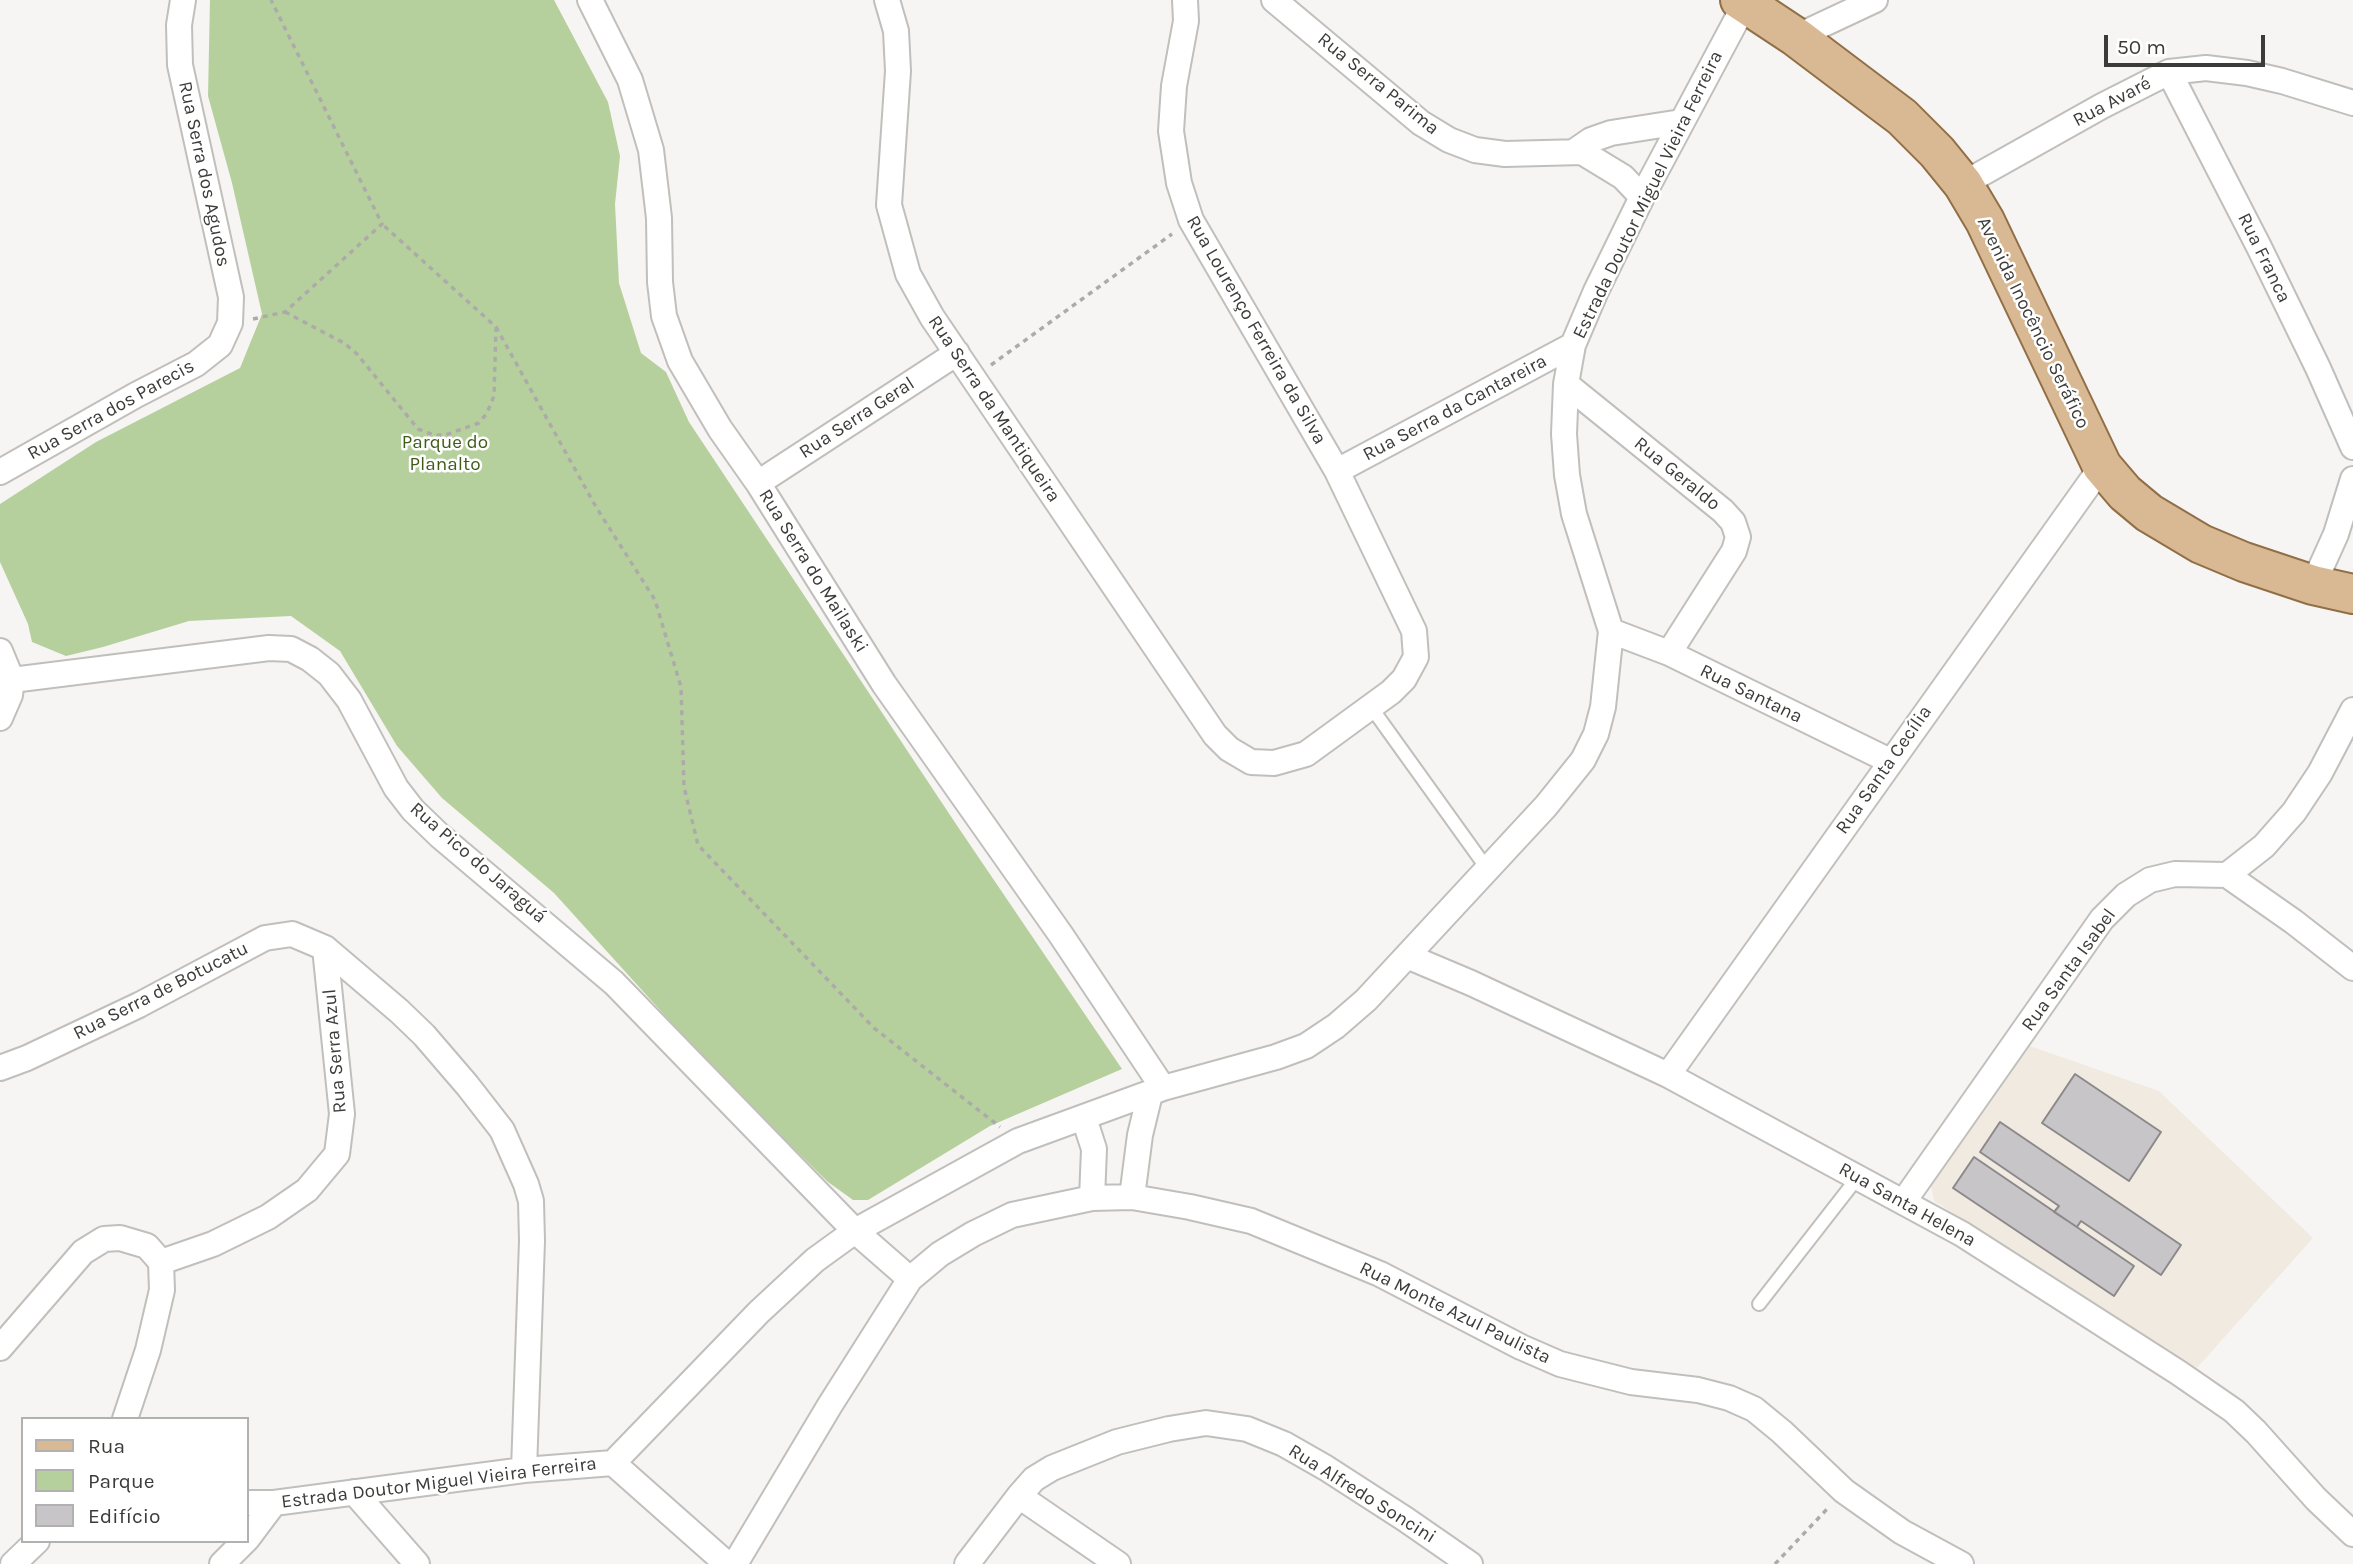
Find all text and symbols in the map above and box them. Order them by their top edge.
scale bar [2108,21,2269,65]
street label: Rua Serra Parima [1313,28,1443,140]
text: 50 m [2117,35,2166,59]
street label: Estrada Doutor Miguel Vieira Ferreira [1568,47,1728,343]
street label: Rua Avaré [2069,72,2155,132]
street label: Rua Serra dos Agudos [173,79,235,269]
street label: Rua Franca [2232,209,2296,307]
street label: Rua Lourenço Ferreira da Silva [1181,211,1331,449]
street label: Avenida Inocêncio Seráfico [1972,213,2094,433]
street label: Rua Serra da Mantiqueira [923,311,1065,507]
street label: Rua Serra da Cantareira [1359,350,1551,466]
street label: Rua Serra dos Parecis [24,355,198,465]
street label: Rua Serra Geral [795,372,919,464]
park label: Parque do Planalto [402,432,488,476]
street label: Rua Geraldo [1629,432,1725,516]
street label: Rua Serra do Mailaski [753,485,873,657]
street label: Rua Santana [1696,659,1806,729]
street label: Rua Santa Cecília [1831,701,1937,839]
street label: Rua Pico do Jaraguá [405,798,551,928]
street label: Rua Santa Isabel [2017,904,2121,1036]
street label: Rua Serra de Botucatu [70,937,252,1045]
street label: Rua Serra Azul [318,988,352,1114]
street label: Rua Santa Helena [1835,1158,1979,1252]
street label: Rua Monte Azul Paulista [1356,1257,1554,1369]
legend [21,1417,248,1543]
text: Rua [88,1434,125,1458]
street label: Rua Alfredo Soncini [1284,1439,1440,1549]
street label: Estrada Doutor Miguel Vieira Ferreira [280,1452,598,1514]
text: Parque [88,1469,155,1493]
text: Edifício [88,1504,161,1528]

